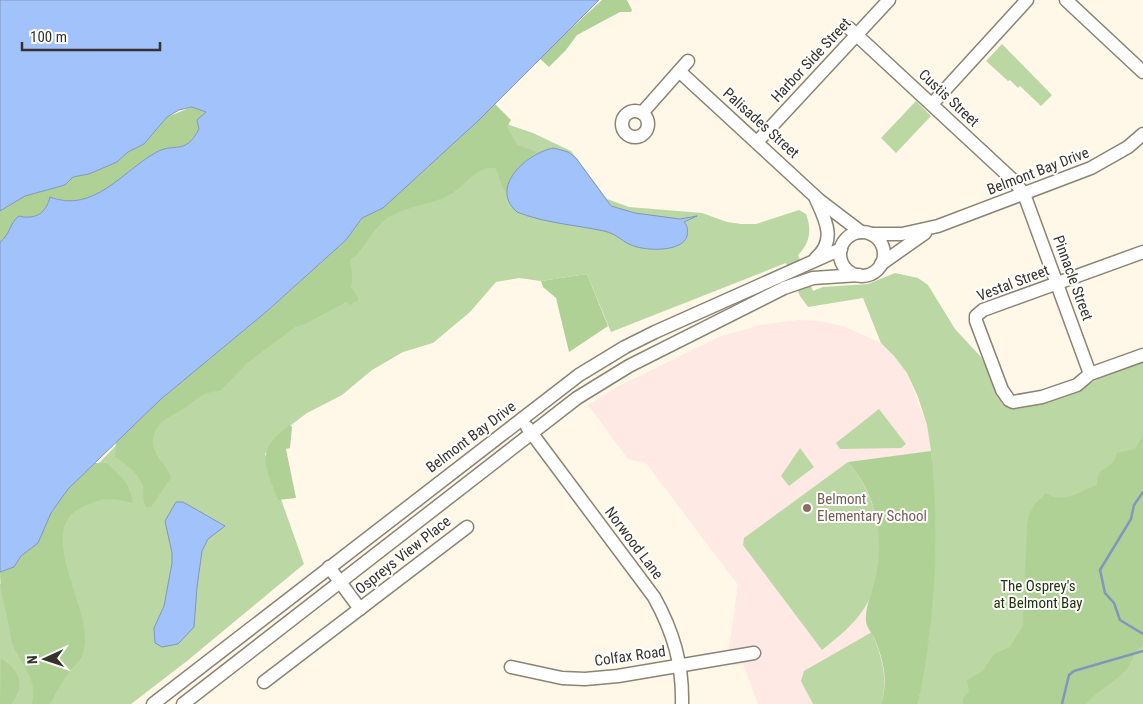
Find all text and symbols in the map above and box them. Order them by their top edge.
street label: Harbor Side Street [767,14,855,106]
scale bar [22,20,160,52]
text: 100 m [30,28,67,46]
street label: Custis Street [915,66,983,130]
street label: Palisades Street [719,84,803,162]
street label: Belmont Bay Drive [985,143,1091,199]
street label: Pinnacle Street [1049,233,1097,323]
street label: Vestal Street [974,261,1052,305]
street label: Belmont Bay Drive [423,397,519,477]
place label: Belmont Elementary School [817,490,927,525]
marker: Belmont Elementary School [801,502,813,514]
street label: Norwood Lane [601,503,667,583]
street label: Ospreys View Place [352,512,454,598]
park label: The Osprey's at Belmont Bay [993,577,1083,612]
north arrow [20,634,70,684]
street label: Colfax Road [593,642,667,670]
text: N [24,655,40,664]

